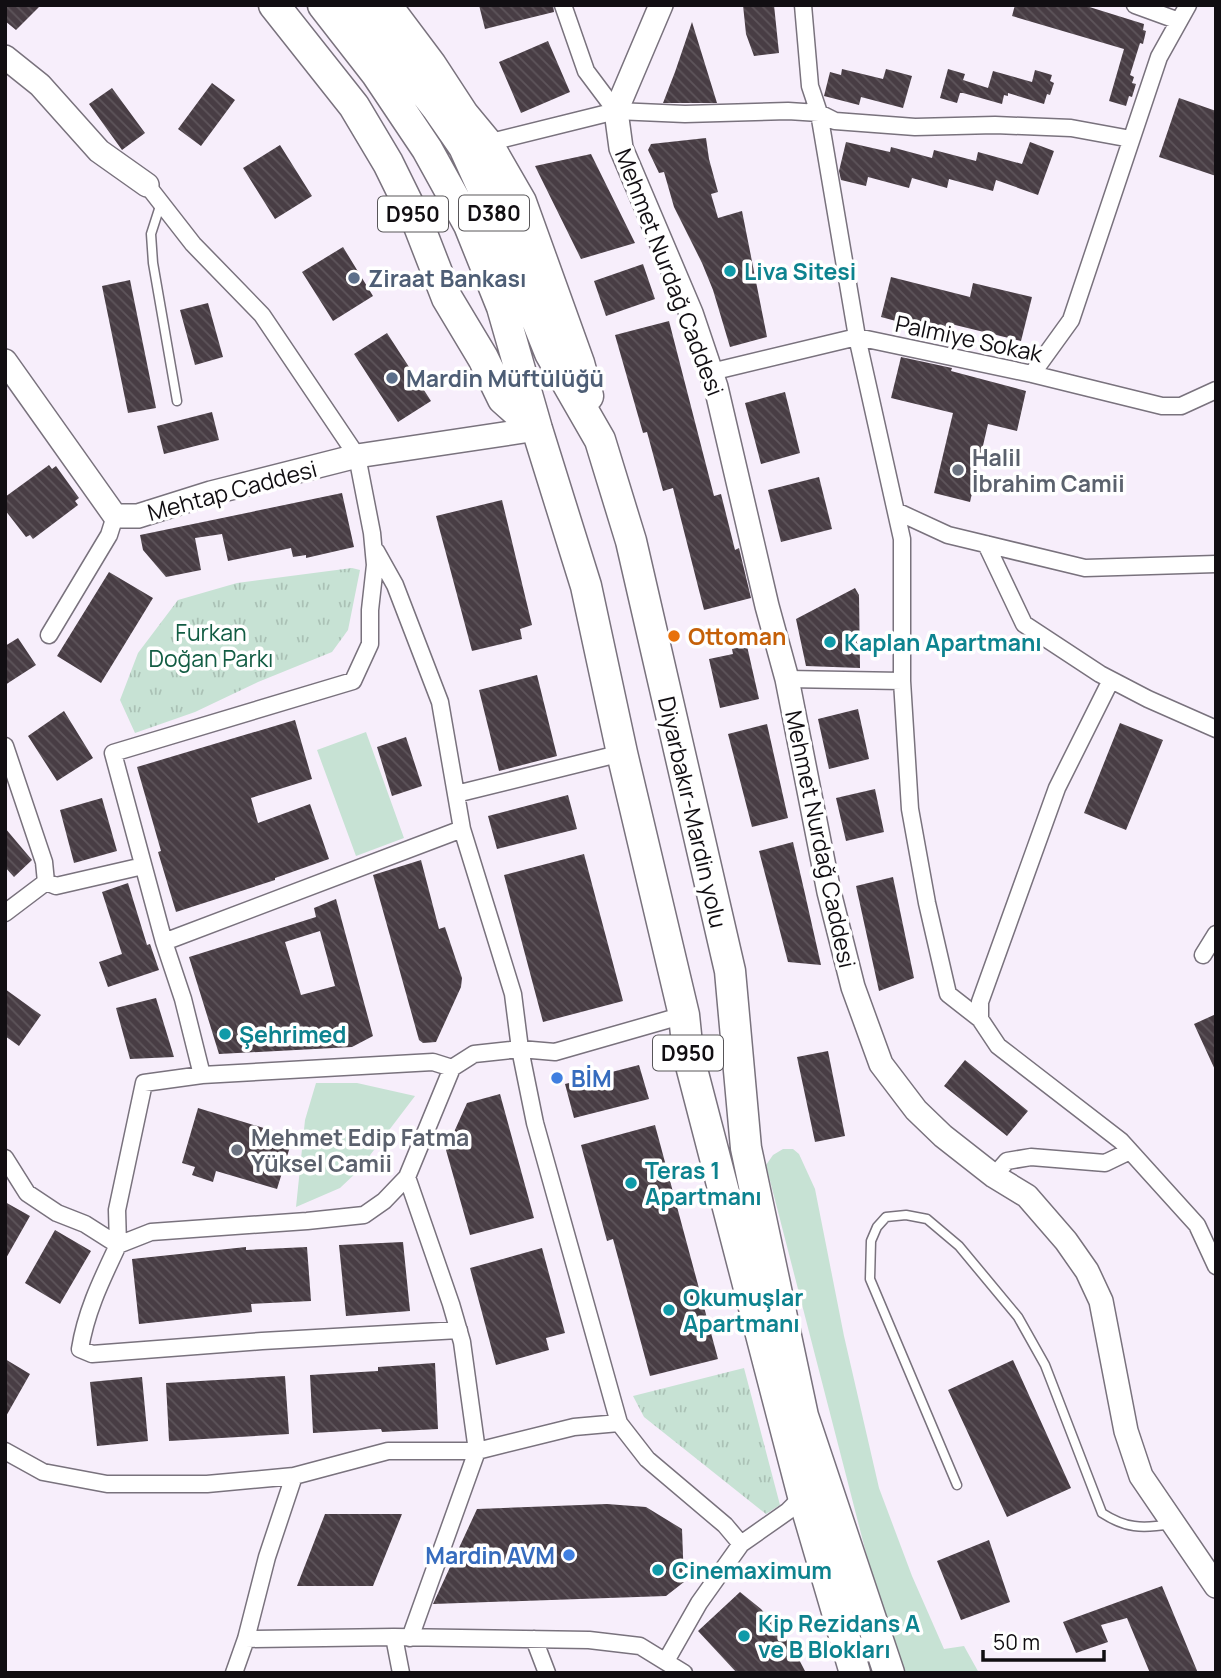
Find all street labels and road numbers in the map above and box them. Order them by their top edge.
street label: Mehmet Nurdağ Caddesi [608,144,732,400]
road number: D950 [378,196,448,232]
road number: D380 [459,196,529,230]
street label: Palmiye Sokak [893,307,1046,369]
street label: Mehtap Caddesi [144,452,320,528]
street label: Diyarbakır-Mardin yolu [651,693,735,931]
street label: Mehmet Nurdağ Caddesi [778,707,864,971]
road number: D950 [653,1036,723,1070]

